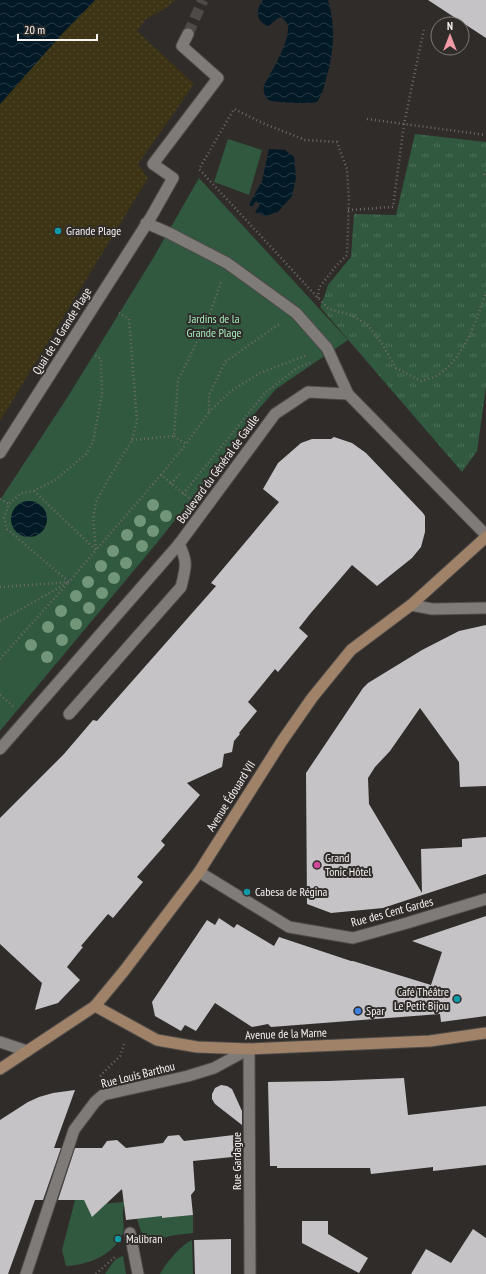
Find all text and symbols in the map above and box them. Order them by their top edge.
scale bar [18,16,97,42]
north arrow [430,16,470,56]
text: N [447,19,453,33]
text: 20 m [24,22,45,37]
place label: Grande Plage [66,223,121,238]
marker: Grande Plage [53,226,63,236]
street label: Quai de la Grande Plage [29,284,94,377]
park label: Jardins de la Grande Plage [186,311,242,340]
street label: Boulevard du Général de Gaulle [173,411,262,526]
street label: Avenue Édouard VII [203,758,258,834]
place label: Grand Tonic Hôtel [325,850,372,879]
marker: Grand Tonic Hôtel [312,860,322,870]
place label: Cabesa de Régina [255,884,328,899]
marker: Cabesa de Régina [242,887,252,897]
street label: Rue des Cent Gardes [349,893,435,930]
place label: Café Théâtre Le Petit Bijou [394,984,449,1013]
marker: Café Théâtre Le Petit Bijou [452,994,462,1004]
place label: Spar [366,1003,385,1018]
marker: Spar [353,1006,363,1016]
street label: Avenue de la Marne [245,1025,327,1042]
street label: Rue Louis Barthou [99,1058,176,1091]
street label: Rue Gardague [229,1132,244,1190]
place label: Malibran [126,1231,162,1246]
marker: Malibran [113,1234,123,1244]

